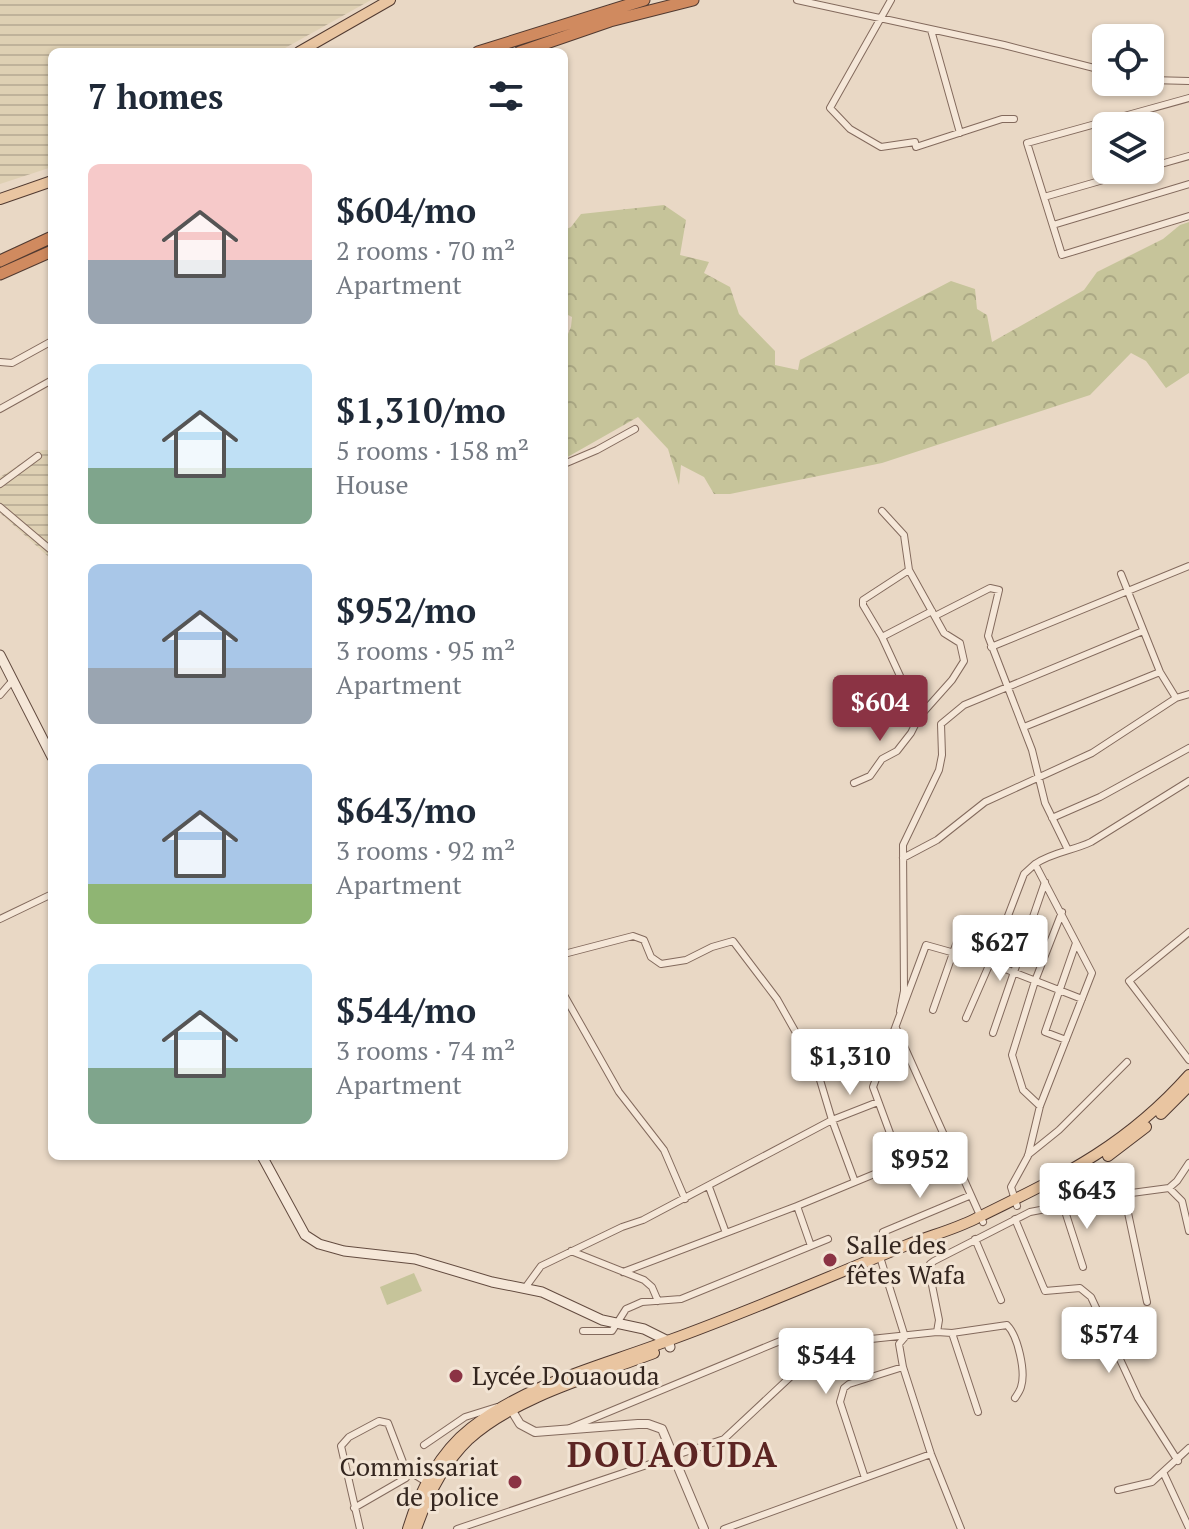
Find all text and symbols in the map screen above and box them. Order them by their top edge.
map controls [1092,24,1164,184]
button: locate [1092,24,1164,96]
text: 7 homes [88,74,223,119]
icon: filters [484,74,528,118]
button: layers [1092,112,1164,184]
text: $604/mo [336,188,476,233]
icon: home [152,196,248,292]
text: 2 rooms · 70 m² [336,233,515,267]
text: Apartment [336,267,462,301]
text: $1,310/mo [336,388,506,433]
icon: home [152,396,248,492]
text: 5 rooms · 158 m² [336,433,529,467]
text: House [336,467,409,501]
text: $952/mo [336,588,476,633]
icon: home [152,596,248,692]
text: 3 rooms · 95 m² [336,633,515,667]
text: Apartment [336,667,462,701]
pin: $604 [833,675,927,743]
text: $604 [851,684,909,718]
text: $643/mo [336,788,476,833]
icon: home [152,796,248,892]
text: 3 rooms · 92 m² [336,833,515,867]
text: Apartment [336,867,462,901]
pin: $627 [953,915,1047,983]
text: $627 [971,924,1029,958]
text: $544/mo [336,988,476,1033]
icon: home [152,996,248,1092]
pin: $1,310 [785,1029,915,1097]
text: 3 rooms · 74 m² [336,1033,515,1067]
text: $1,310 [809,1038,891,1072]
text: Apartment [336,1067,462,1101]
pin: $952 [873,1132,967,1200]
text: $952 [891,1141,949,1175]
pin: $643 [1040,1163,1134,1231]
text: $643 [1058,1172,1116,1206]
place label: Salle des fêtes Wafa [846,1227,966,1291]
marker: Salle des fêtes Wafa [821,1251,839,1269]
pin: $574 [1062,1307,1156,1375]
text: $574 [1080,1316,1138,1350]
pin: $544 [779,1328,873,1396]
text: $544 [797,1337,855,1371]
place label: Lycée Douaouda [472,1358,660,1392]
marker: Lycée Douaouda [447,1367,465,1385]
district label: DOUAOUDA [567,1432,779,1477]
place label: Commissariat de police [340,1449,499,1513]
marker: Commissariat de police [506,1473,524,1491]

